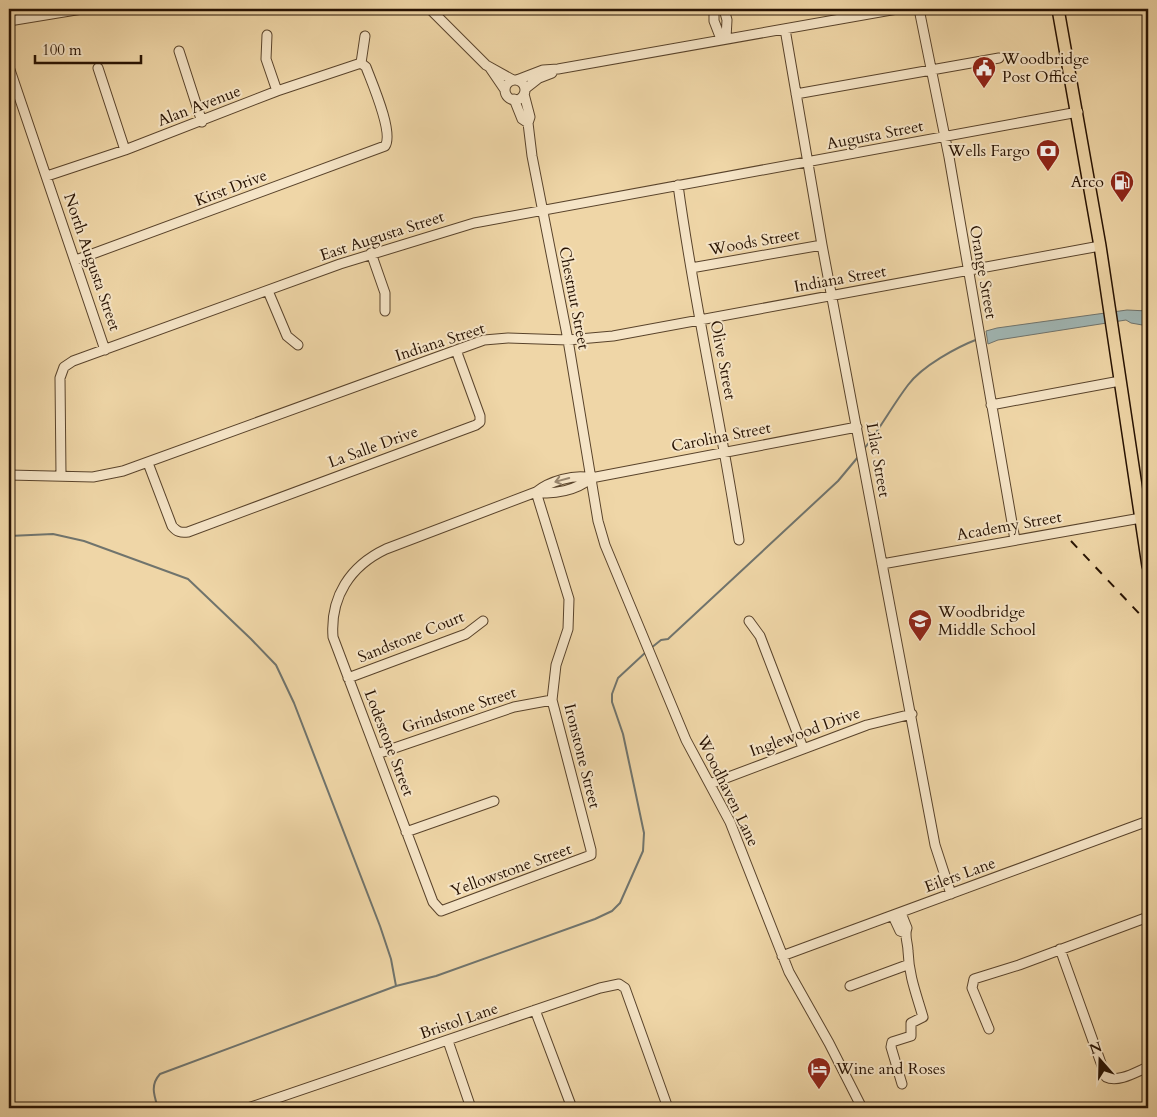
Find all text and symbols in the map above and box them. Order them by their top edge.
scale bar [35,32,141,64]
text: 100 m [42,40,82,60]
place label: Woodbridge Post Office [1001,48,1089,88]
public building icon: Woodbridge Post Office [971,55,997,89]
street label: Alan Avenue [154,80,244,132]
street label: Augusta Street [825,115,925,155]
bank icon: Wells Fargo [1035,138,1061,172]
place label: Wells Fargo [947,140,1030,162]
street label: Kirst Drive [192,164,270,212]
fuel station icon: Arco [1109,169,1135,203]
place label: Arco [1071,171,1104,193]
street label: North Augusta Street [58,190,126,334]
street label: East Augusta Street [317,206,447,266]
street label: Woods Street [706,223,801,261]
street label: Orange Street [964,223,1002,321]
street label: Chestnut Street [553,245,595,351]
street label: Indiana Street [792,260,888,298]
street label: Indiana Street [392,317,488,367]
street label: Olive Street [705,318,741,402]
street label: Carolina Street [669,417,773,457]
street label: La Salle Drive [325,421,421,473]
street label: Lilac Street [861,421,895,499]
one-way arrow [555,476,571,486]
street label: Academy Street [955,506,1063,546]
place label: Woodbridge Middle School [937,601,1036,641]
street label: Sandstone Court [355,606,467,668]
school or university icon: Woodbridge Middle School [907,608,933,642]
street label: Grindstone Street [399,681,519,739]
street label: Lodestone Street [359,687,419,799]
street label: Ironstone Street [558,701,606,811]
street label: Inglewood Drive [747,702,863,762]
street label: Woodhaven Lane [691,731,764,850]
street label: Yellowstone Street [448,838,574,902]
street label: Eilers Lane [921,852,999,898]
street label: Bristol Lane [417,997,501,1045]
north arrow [1074,1034,1124,1084]
text: N [1087,1037,1105,1059]
hotel icon: Wine and Roses [806,1056,832,1090]
place label: Wine and Roses [835,1058,945,1080]

